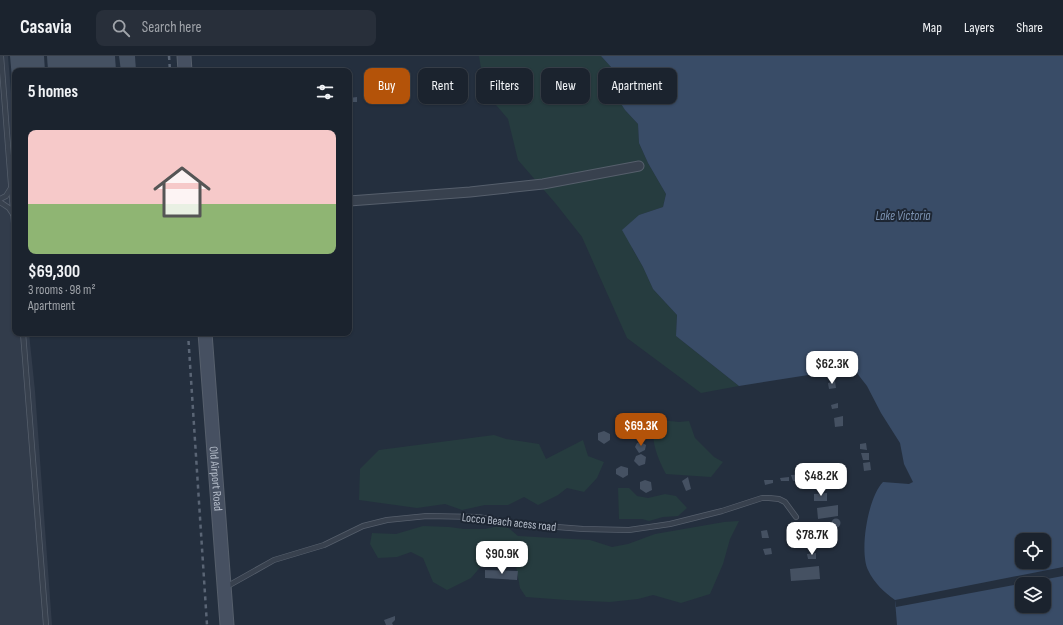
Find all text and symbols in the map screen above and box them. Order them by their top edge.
search box [96,10,376,46]
text: Casavia [20,16,72,39]
icon: search [110,17,132,39]
text: Search here [142,18,202,37]
text: Map [922,19,942,36]
text: Layers [964,19,994,36]
text: Share [1016,19,1043,36]
chip: Buy [364,68,410,104]
chip: Rent [418,68,468,104]
chip: Filters [476,68,533,104]
chip: New [541,68,590,104]
chip: Apartment [598,68,677,104]
icon: filters [314,81,336,103]
text: 5 homes [28,82,78,102]
icon: home [146,156,218,228]
water label: Lake Victoria [875,208,931,224]
text: $69,300 [28,262,80,282]
text: 3 rooms · 98 m² [28,282,95,298]
text: Apartment [28,298,75,314]
pin: $62.3K [799,351,865,385]
text: $62.3K [815,356,849,372]
pin: $69.3K [608,413,674,447]
text: $69.3K [624,418,658,434]
street label: Old Airport Road [206,446,225,512]
pin: $48.2K [788,463,854,497]
text: $48.2K [804,468,838,484]
street label: Locco Beach acess road [461,510,557,535]
pin: $78.7K [779,522,845,556]
text: $78.7K [796,527,828,543]
map controls [1015,533,1051,613]
button: locate [1015,533,1051,569]
pin: $90.9K [469,541,535,575]
text: $90.9K [485,546,519,562]
button: layers [1015,577,1051,613]

